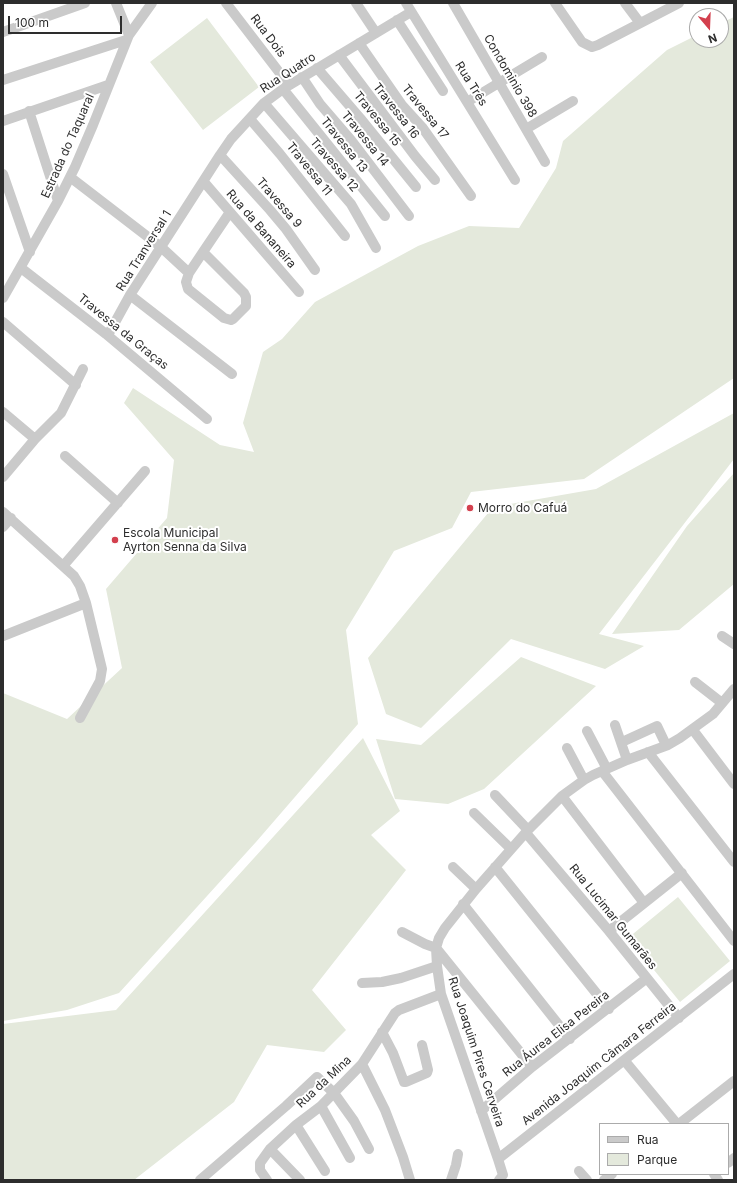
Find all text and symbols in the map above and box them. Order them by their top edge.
scale bar [10,8,124,34]
north arrow [689,8,729,48]
street label: Rua Dois [247,12,289,60]
text: 100 m [15,15,49,30]
text: N [706,30,719,46]
street label: Condominio 398 [480,32,540,120]
street label: Rua Quatro [258,50,318,96]
street label: Rua Três [452,59,490,109]
street label: Travessa 16 [370,80,422,142]
street label: Travessa 17 [399,82,451,142]
street label: Travessa 15 [350,89,404,149]
street label: Estrada do Taquaral [38,91,98,201]
street label: Travessa 14 [338,108,392,170]
street label: Travessa 13 [317,115,371,175]
street label: Travessa 12 [307,135,361,195]
street label: Travessa 11 [283,140,335,198]
street label: Travessa 9 [253,175,305,231]
street label: Rua da Bananeira [223,187,299,271]
street label: Rua Tranversal 1 [113,208,175,294]
street label: Travessa da Graças [75,291,171,373]
place label: Morro do Cafuá [478,501,567,515]
marker: Morro do Cafuá [465,503,475,513]
place label: Escola Municipal Ayrton Senna da Silva [123,526,247,554]
marker: Escola Municipal Ayrton Senna da Silva [110,535,120,545]
street label: Rua Lucimar Gumarães [566,861,660,973]
street label: Rua Joaquim Pires Cerveira [445,975,507,1129]
street label: Rua Áurea Elisa Pereira [500,988,612,1080]
street label: Avenida Joaquim Câmara Ferreira [519,999,679,1129]
street label: Rua da Mina [294,1053,354,1111]
legend [599,1123,729,1175]
text: Rua [637,1132,659,1147]
text: Parque [637,1152,677,1167]

